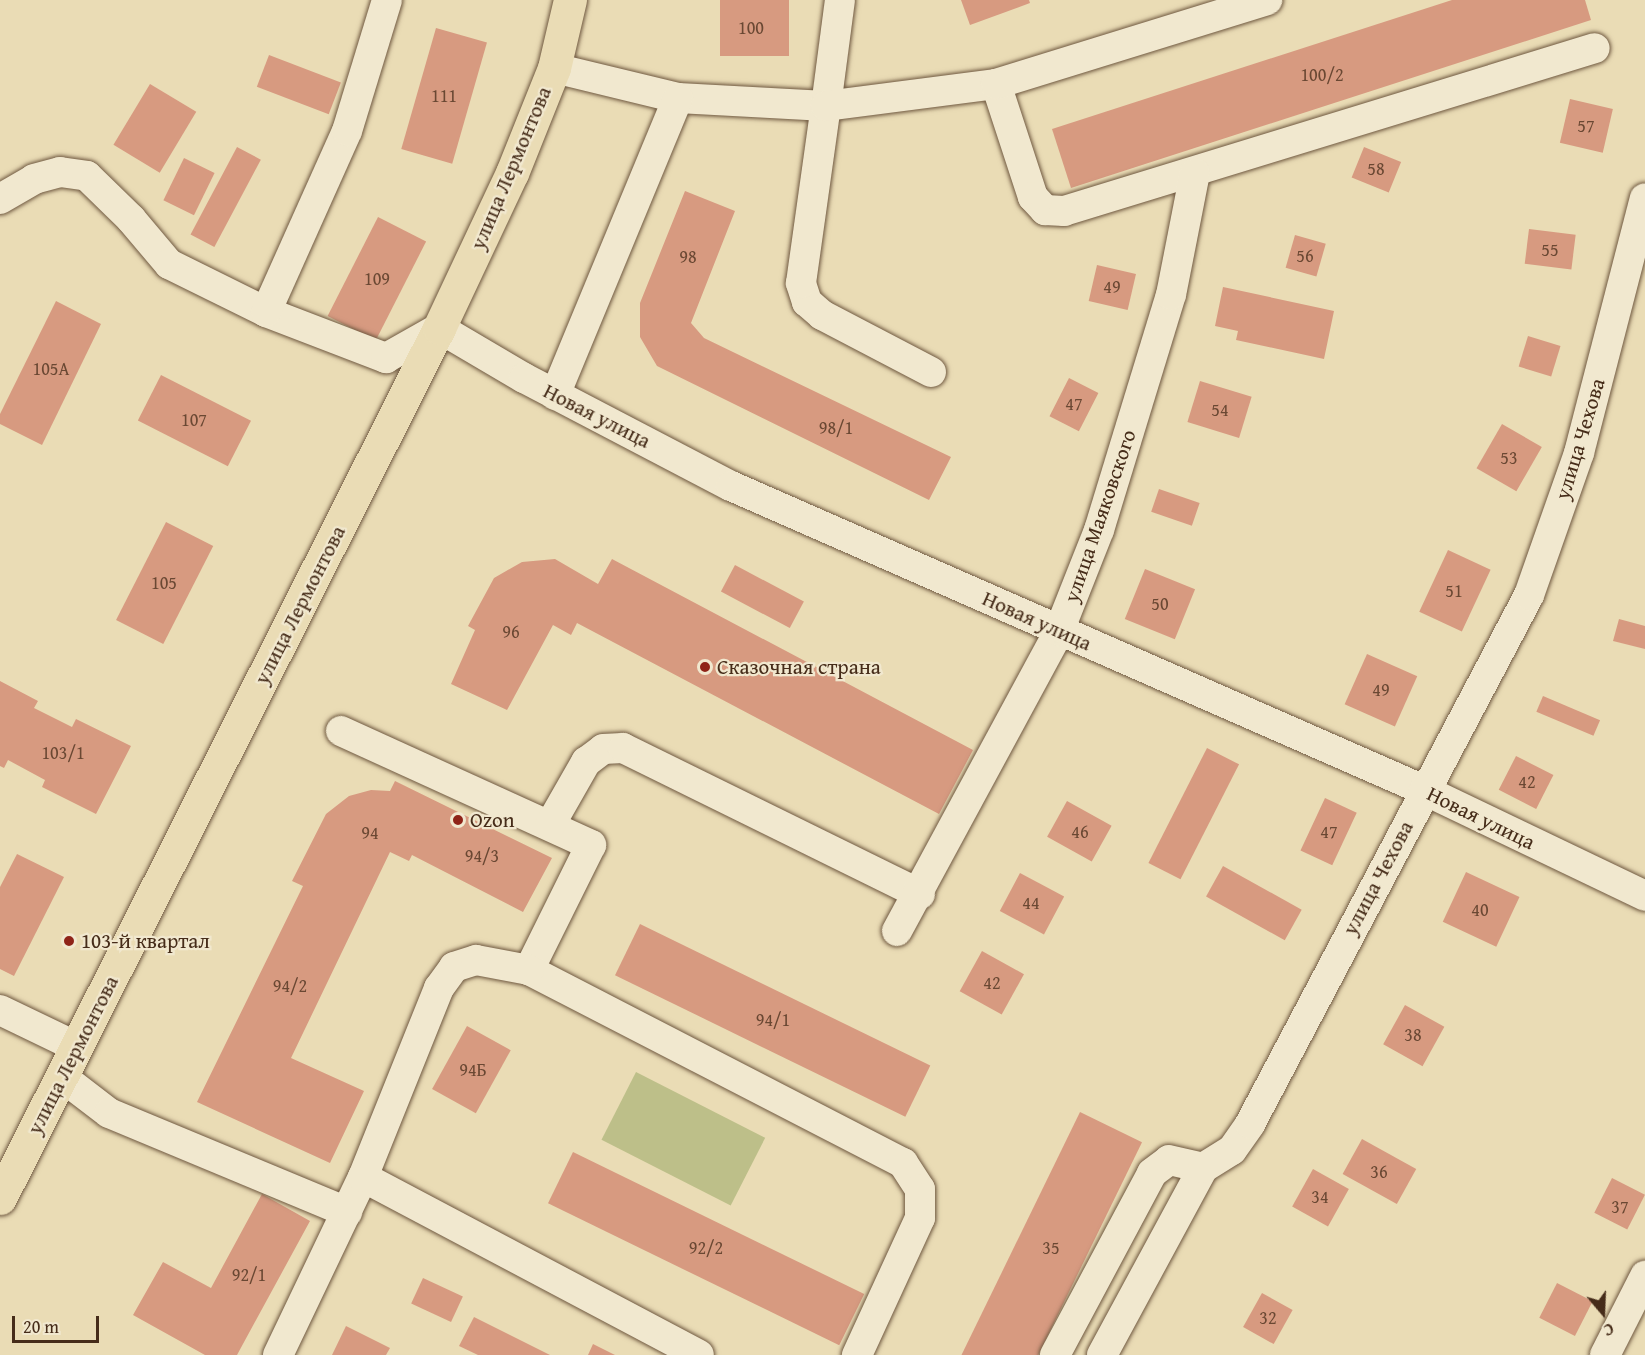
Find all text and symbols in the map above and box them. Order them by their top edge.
house number: 100 [738,17,764,39]
house number: 100/2 [1300,64,1344,86]
street label: улица Лермонтова [465,83,557,253]
house number: 111 [431,85,457,107]
house number: 57 [1577,115,1595,137]
house number: 58 [1367,158,1385,180]
house number: 55 [1541,239,1559,261]
house number: 56 [1296,245,1314,267]
house number: 98 [679,246,697,268]
house number: 109 [364,268,390,290]
house number: 49 [1103,276,1121,298]
house number: 105А [33,358,69,380]
street label: улица Чехова [1550,375,1610,503]
street label: Новая улица [539,378,655,454]
house number: 47 [1065,393,1083,415]
house number: 54 [1211,399,1229,421]
house number: 107 [181,409,207,431]
house number: 98/1 [819,417,853,439]
street label: улица Маяковского [1059,426,1141,606]
house number: 53 [1500,447,1518,469]
street label: улица Лермонтова [249,521,351,689]
house number: 105 [151,572,177,594]
house number: 51 [1445,580,1463,602]
street label: Новая улица [979,586,1095,656]
house number: 50 [1151,593,1169,615]
house number: 96 [502,621,520,643]
place label: Сказочная страна [717,654,881,680]
marker: Сказочная страна [698,660,712,674]
house number: 49 [1372,679,1390,701]
house number: 103/1 [41,742,85,764]
house number: 42 [1518,771,1536,793]
street label: Новая улица [1423,781,1539,855]
place label: Ozon [470,807,514,833]
marker: Ozon [451,813,465,827]
street label: улица Чехова [1337,817,1419,939]
house number: 46 [1071,821,1089,843]
house number: 47 [1320,821,1338,843]
house number: 94 [361,822,379,844]
house number: 94/3 [465,845,499,867]
house number: 44 [1022,892,1040,914]
house number: 40 [1471,899,1489,921]
place label: 103-й квартал [81,928,210,954]
marker: 103-й квартал [62,934,76,948]
street label: улица Лермонтова [22,971,124,1139]
house number: 42 [983,972,1001,994]
house number: 94/2 [273,975,307,997]
house number: 94/1 [756,1009,790,1031]
house number: 38 [1404,1024,1422,1046]
house number: 94Б [459,1059,487,1081]
house number: 36 [1370,1161,1388,1183]
house number: 34 [1311,1186,1329,1208]
house number: 37 [1611,1196,1629,1218]
house number: 92/2 [689,1237,723,1259]
house number: 35 [1042,1237,1060,1259]
house number: 92/1 [232,1264,266,1286]
north arrow [1573,1283,1633,1343]
scale bar [15,1304,102,1342]
house number: 32 [1259,1307,1277,1329]
text: 20 m [23,1313,59,1340]
text: С [1601,1317,1617,1343]

